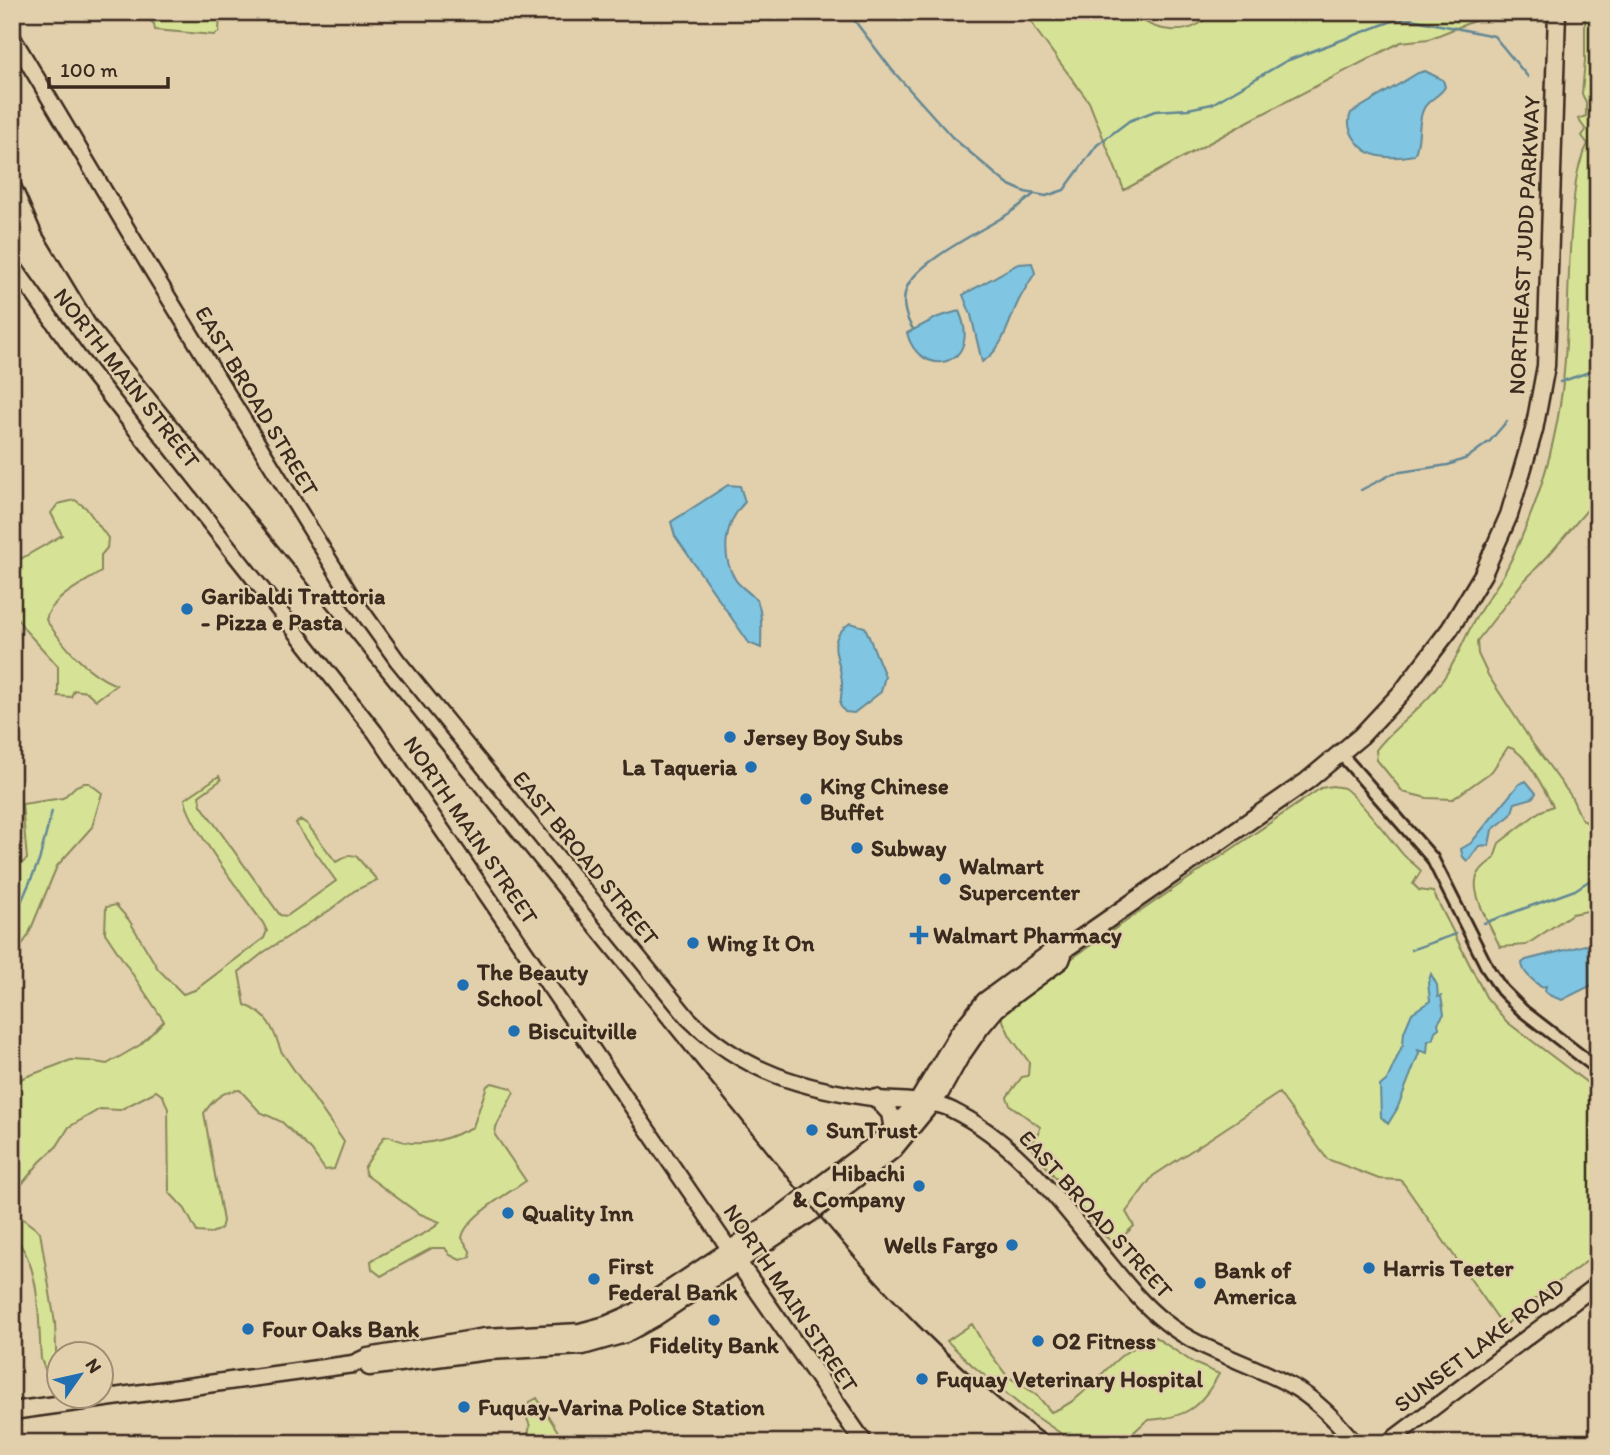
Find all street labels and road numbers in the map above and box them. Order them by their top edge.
street label: NORTHEAST JUDD PARKWAY [1502,95,1546,395]
street label: NORTH MAIN STREET [48,282,206,474]
street label: EAST BROAD STREET [189,301,325,501]
street label: NORTH MAIN STREET [397,730,545,930]
street label: EAST BROAD STREET [507,765,665,951]
street label: EAST BROAD STREET [1013,1124,1179,1304]
street label: NORTH MAIN STREET [717,1198,865,1398]
street label: SUNSET LAKE ROAD [1388,1272,1570,1418]

